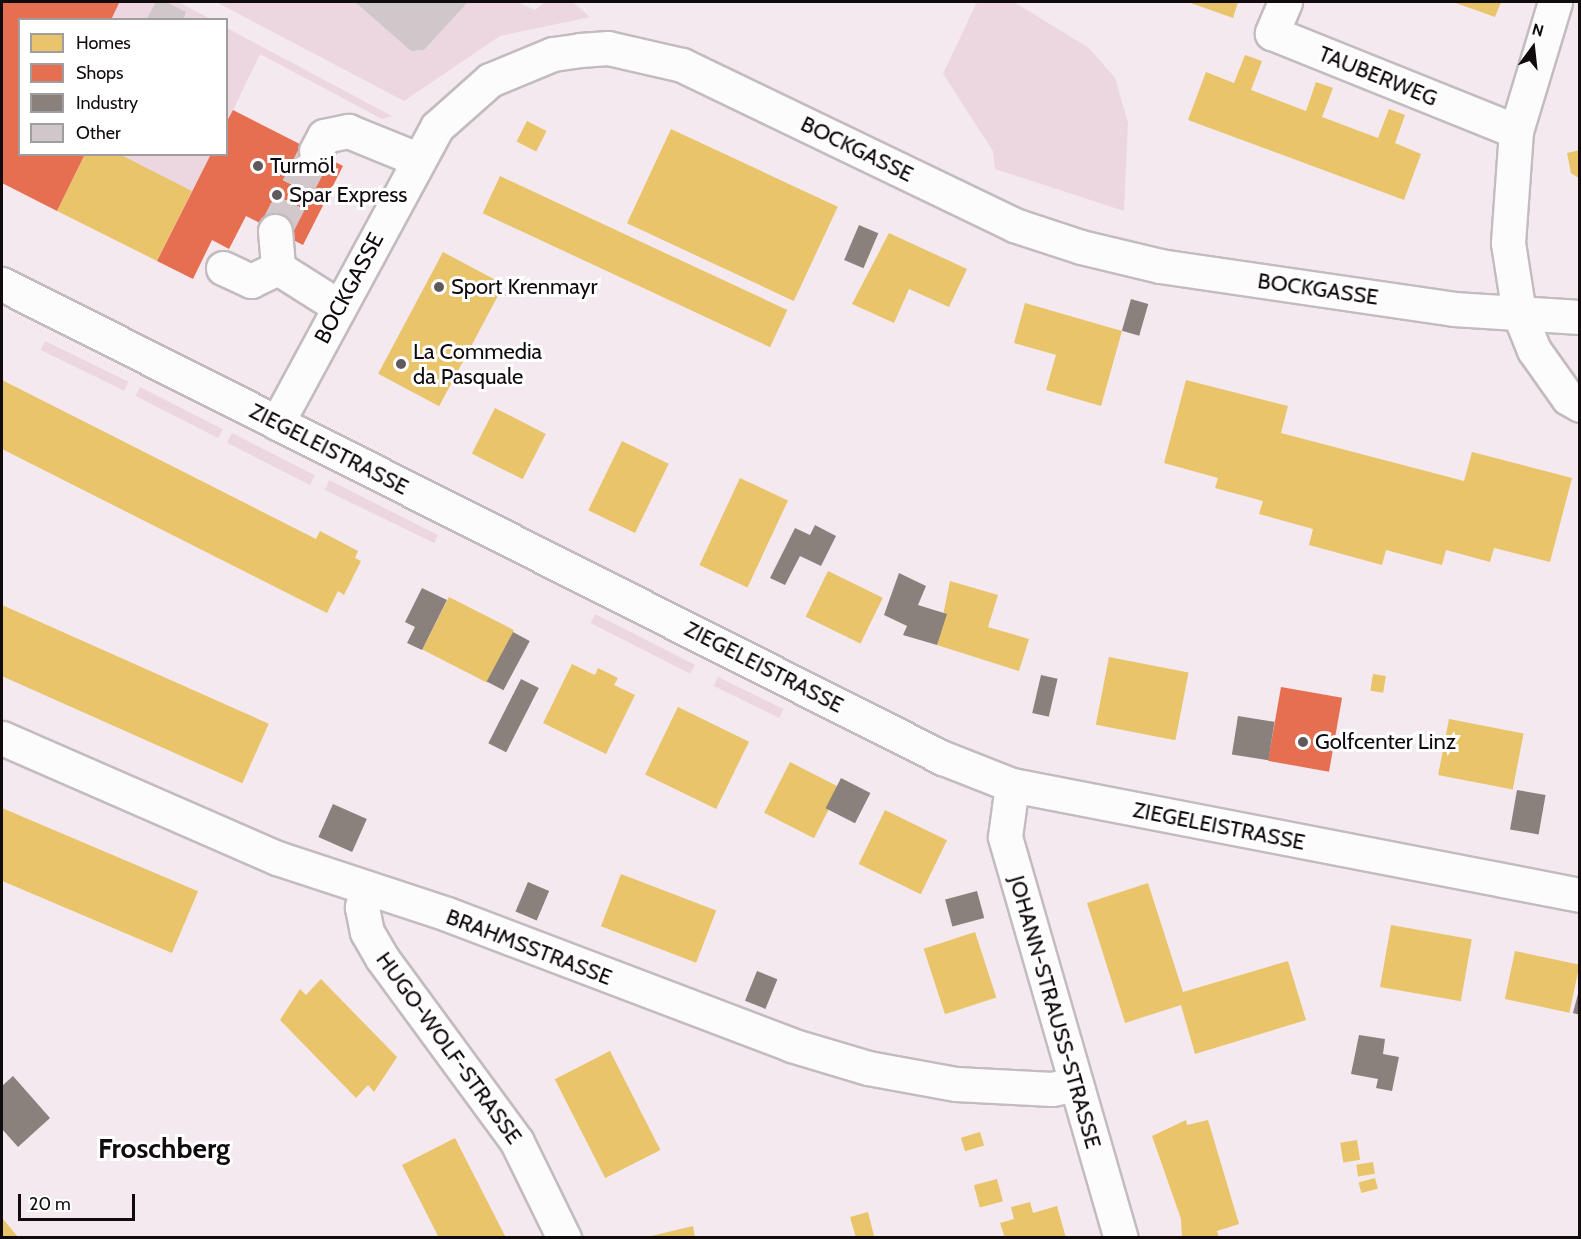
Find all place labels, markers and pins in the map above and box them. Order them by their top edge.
place label: Turmöl [270,153,335,179]
marker: Turmöl [251,159,265,173]
place label: Spar Express [289,182,407,208]
marker: Spar Express [270,188,284,202]
place label: Sport Krenmayr [451,274,598,300]
marker: Sport Krenmayr [432,280,446,294]
place label: La Commedia da Pasquale [413,338,542,390]
marker: La Commedia da Pasquale [394,357,408,371]
place label: Golfcenter Linz [1315,729,1456,755]
marker: Golfcenter Linz [1296,735,1310,749]

